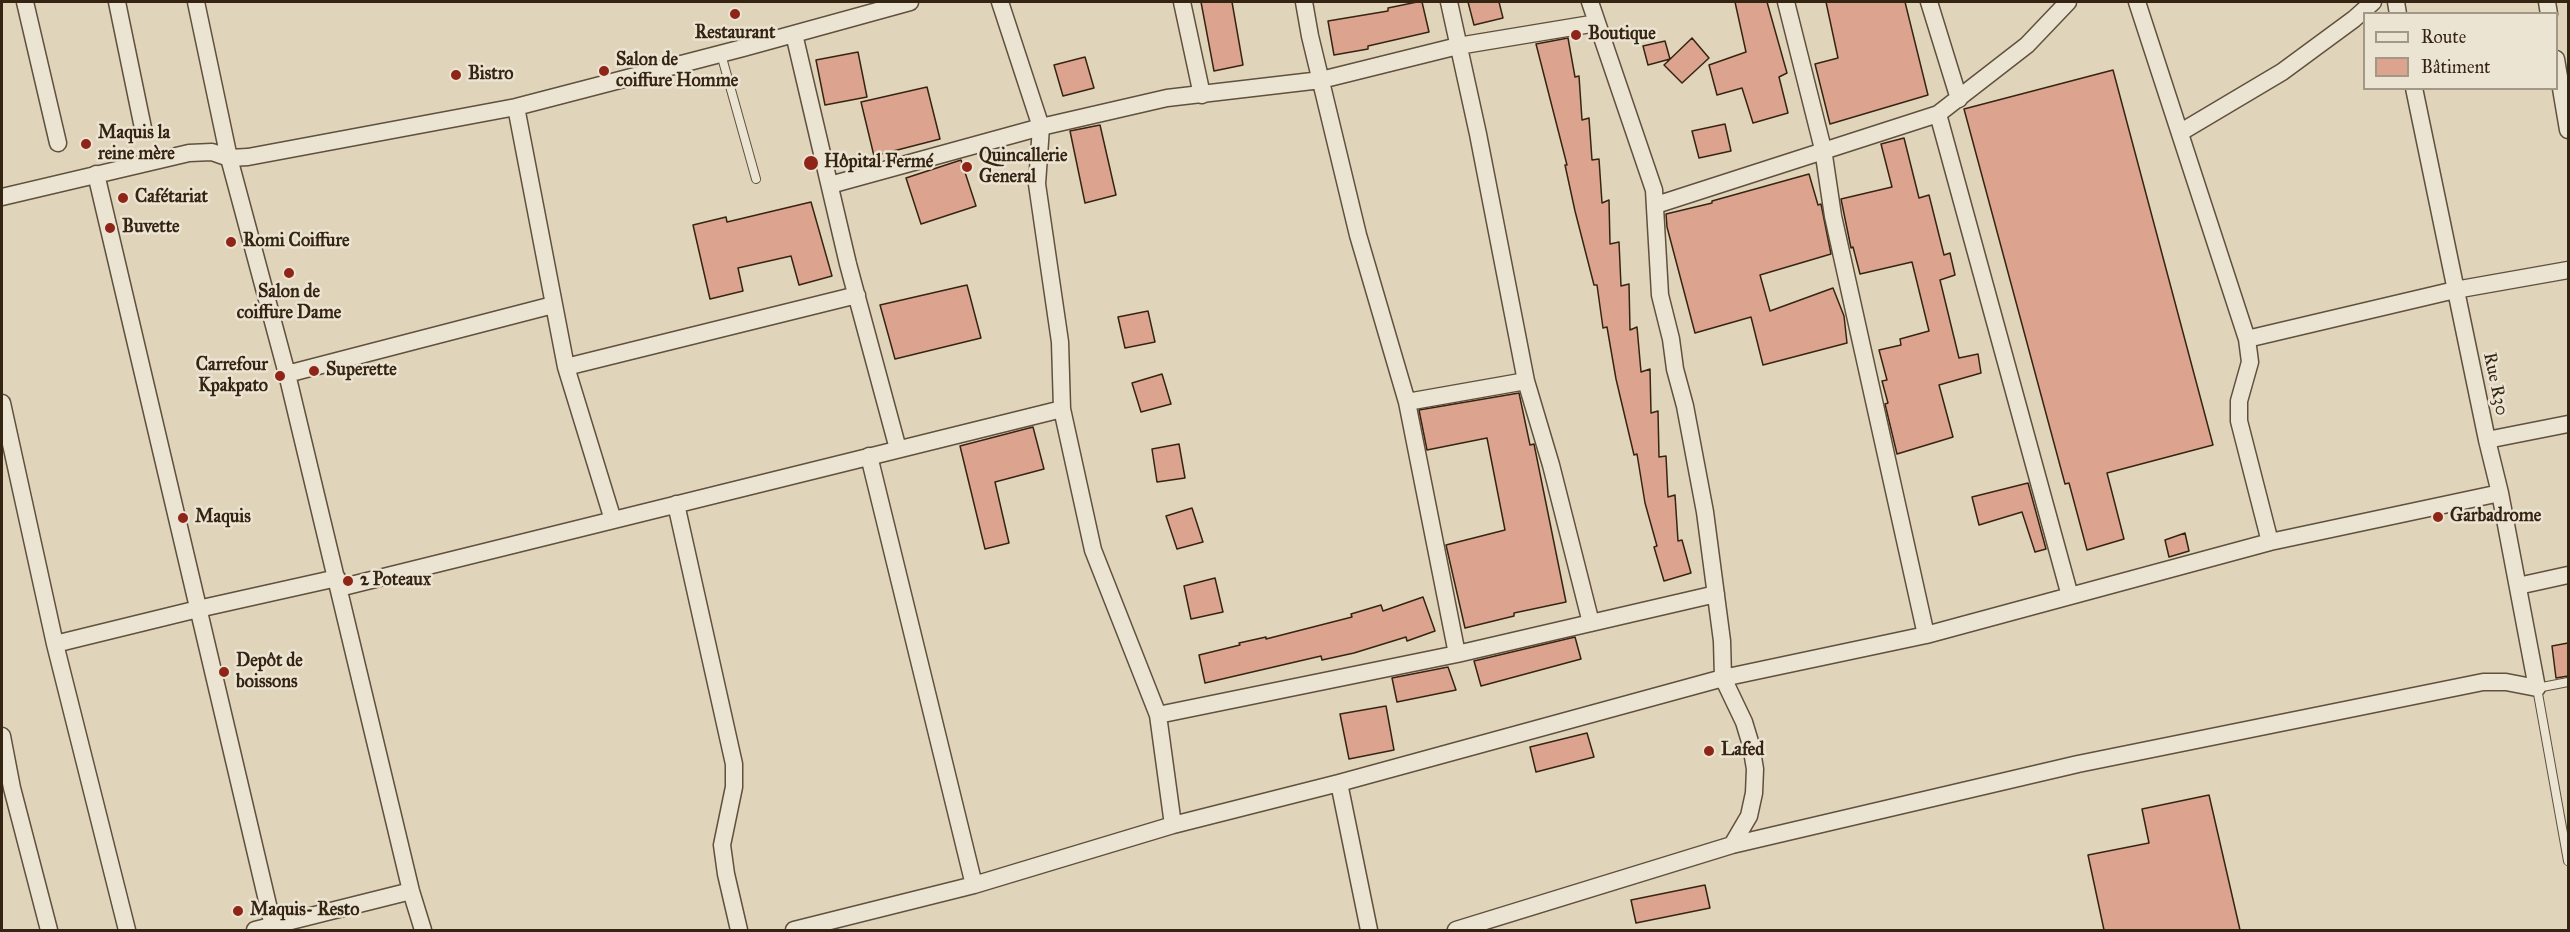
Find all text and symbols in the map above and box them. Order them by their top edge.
marker: Restaurant [728,7,742,21]
legend [2363,12,2558,90]
place label: Restaurant [695,23,775,45]
place label: Boutique [1588,24,1656,46]
text: Route [2421,26,2466,48]
marker: Boutique [1569,28,1583,42]
place label: Salon de coiffure Homme [616,50,738,92]
text: Bâtiment [2421,56,2490,78]
place label: Bistro [468,64,514,86]
marker: Salon de coiffure Homme [597,64,611,78]
marker: Bistro [449,68,463,82]
place label: Maquis la reine mère [98,123,175,166]
marker: Maquis la reine mère [79,137,93,151]
place label: Quincallerie General [979,146,1067,188]
place label: Hôpital Fermé [824,152,933,174]
marker: Hôpital Fermé [802,154,820,172]
marker: Quincallerie General [960,160,974,174]
place label: Cafétariat [135,187,208,209]
marker: Cafétariat [116,191,130,205]
place label: Buvette [122,217,180,239]
marker: Buvette [103,221,117,235]
place label: Romi Coiffure [243,231,350,253]
marker: Romi Coiffure [224,235,238,249]
marker: Salon de coiffure Dame [282,266,296,280]
place label: Salon de coiffure Dame [237,282,341,324]
street label: Rue R30 [2478,351,2512,417]
place label: Carrefour Kpakpato [196,355,268,398]
place label: Superette [326,360,397,382]
marker: Superette [307,364,321,378]
marker: Carrefour Kpakpato [273,369,287,383]
place label: Garbadrome [2450,506,2541,528]
place label: Maquis [195,507,251,529]
marker: Garbadrome [2431,510,2445,524]
marker: Maquis [176,511,190,525]
place label: 2 Poteaux [360,570,431,592]
marker: 2 Poteaux [341,574,355,588]
place label: Depôt de boissons [236,651,303,694]
marker: Depôt de boissons [217,665,231,679]
place label: Lafed [1721,740,1764,762]
marker: Lafed [1702,744,1716,758]
place label: Maquis- Resto [250,900,359,922]
marker: Maquis- Resto [231,904,245,918]

